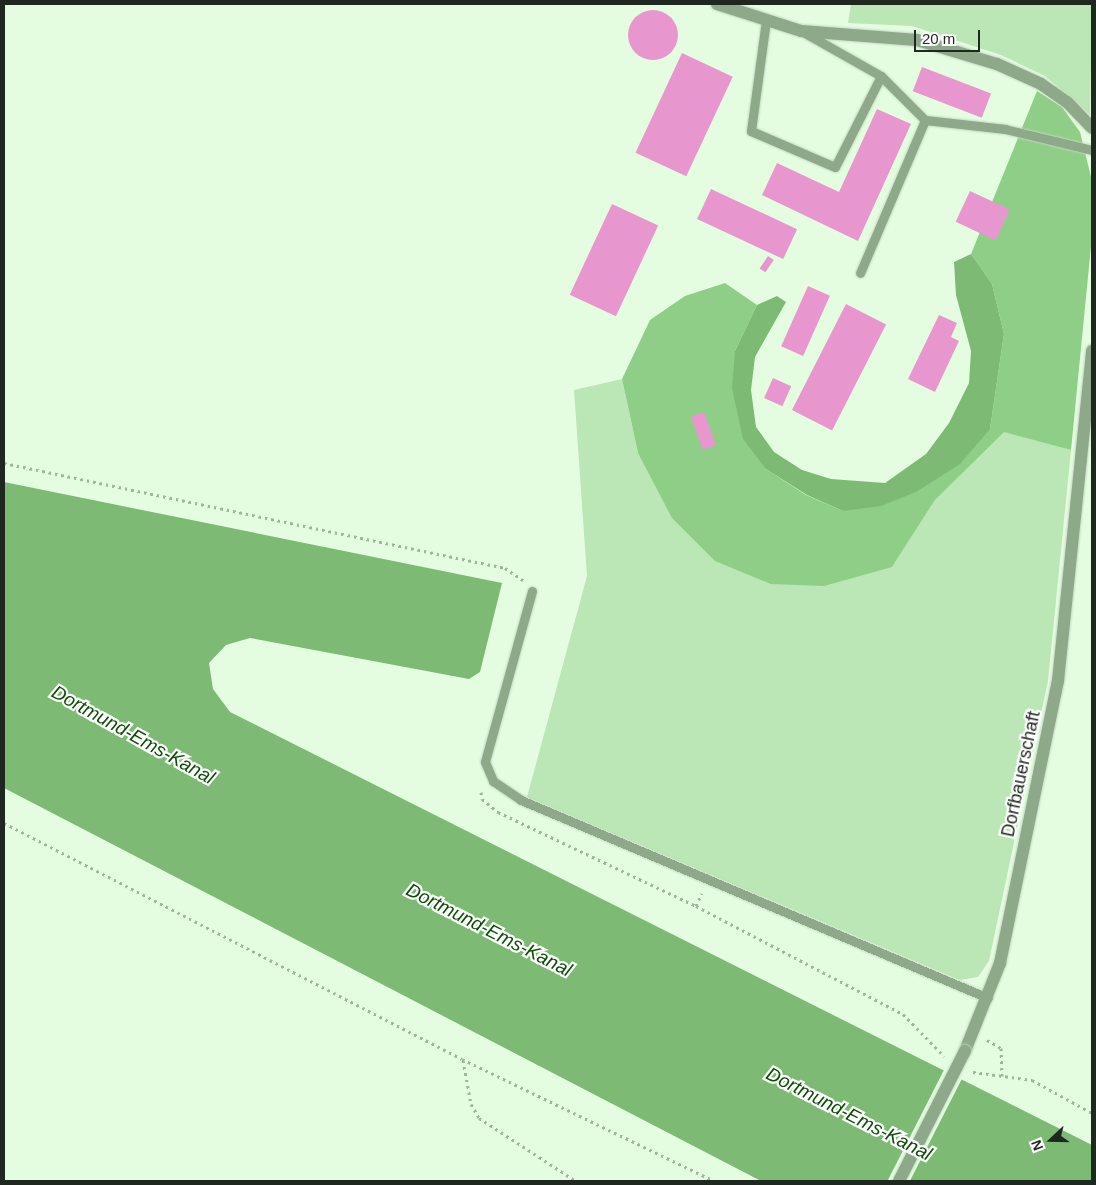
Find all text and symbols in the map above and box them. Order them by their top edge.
scale bar [916,20,982,52]
text: 20 m [922,30,955,47]
water label: Dortmund-Ems-Kanal [48,681,218,789]
street label: Dorfbauerschaft [997,709,1045,839]
water label: Dortmund-Ems-Kanal [402,878,576,982]
water label: Dortmund-Ems-Kanal [762,1062,936,1166]
north arrow [1026,1115,1076,1165]
text: N [1028,1138,1046,1153]

